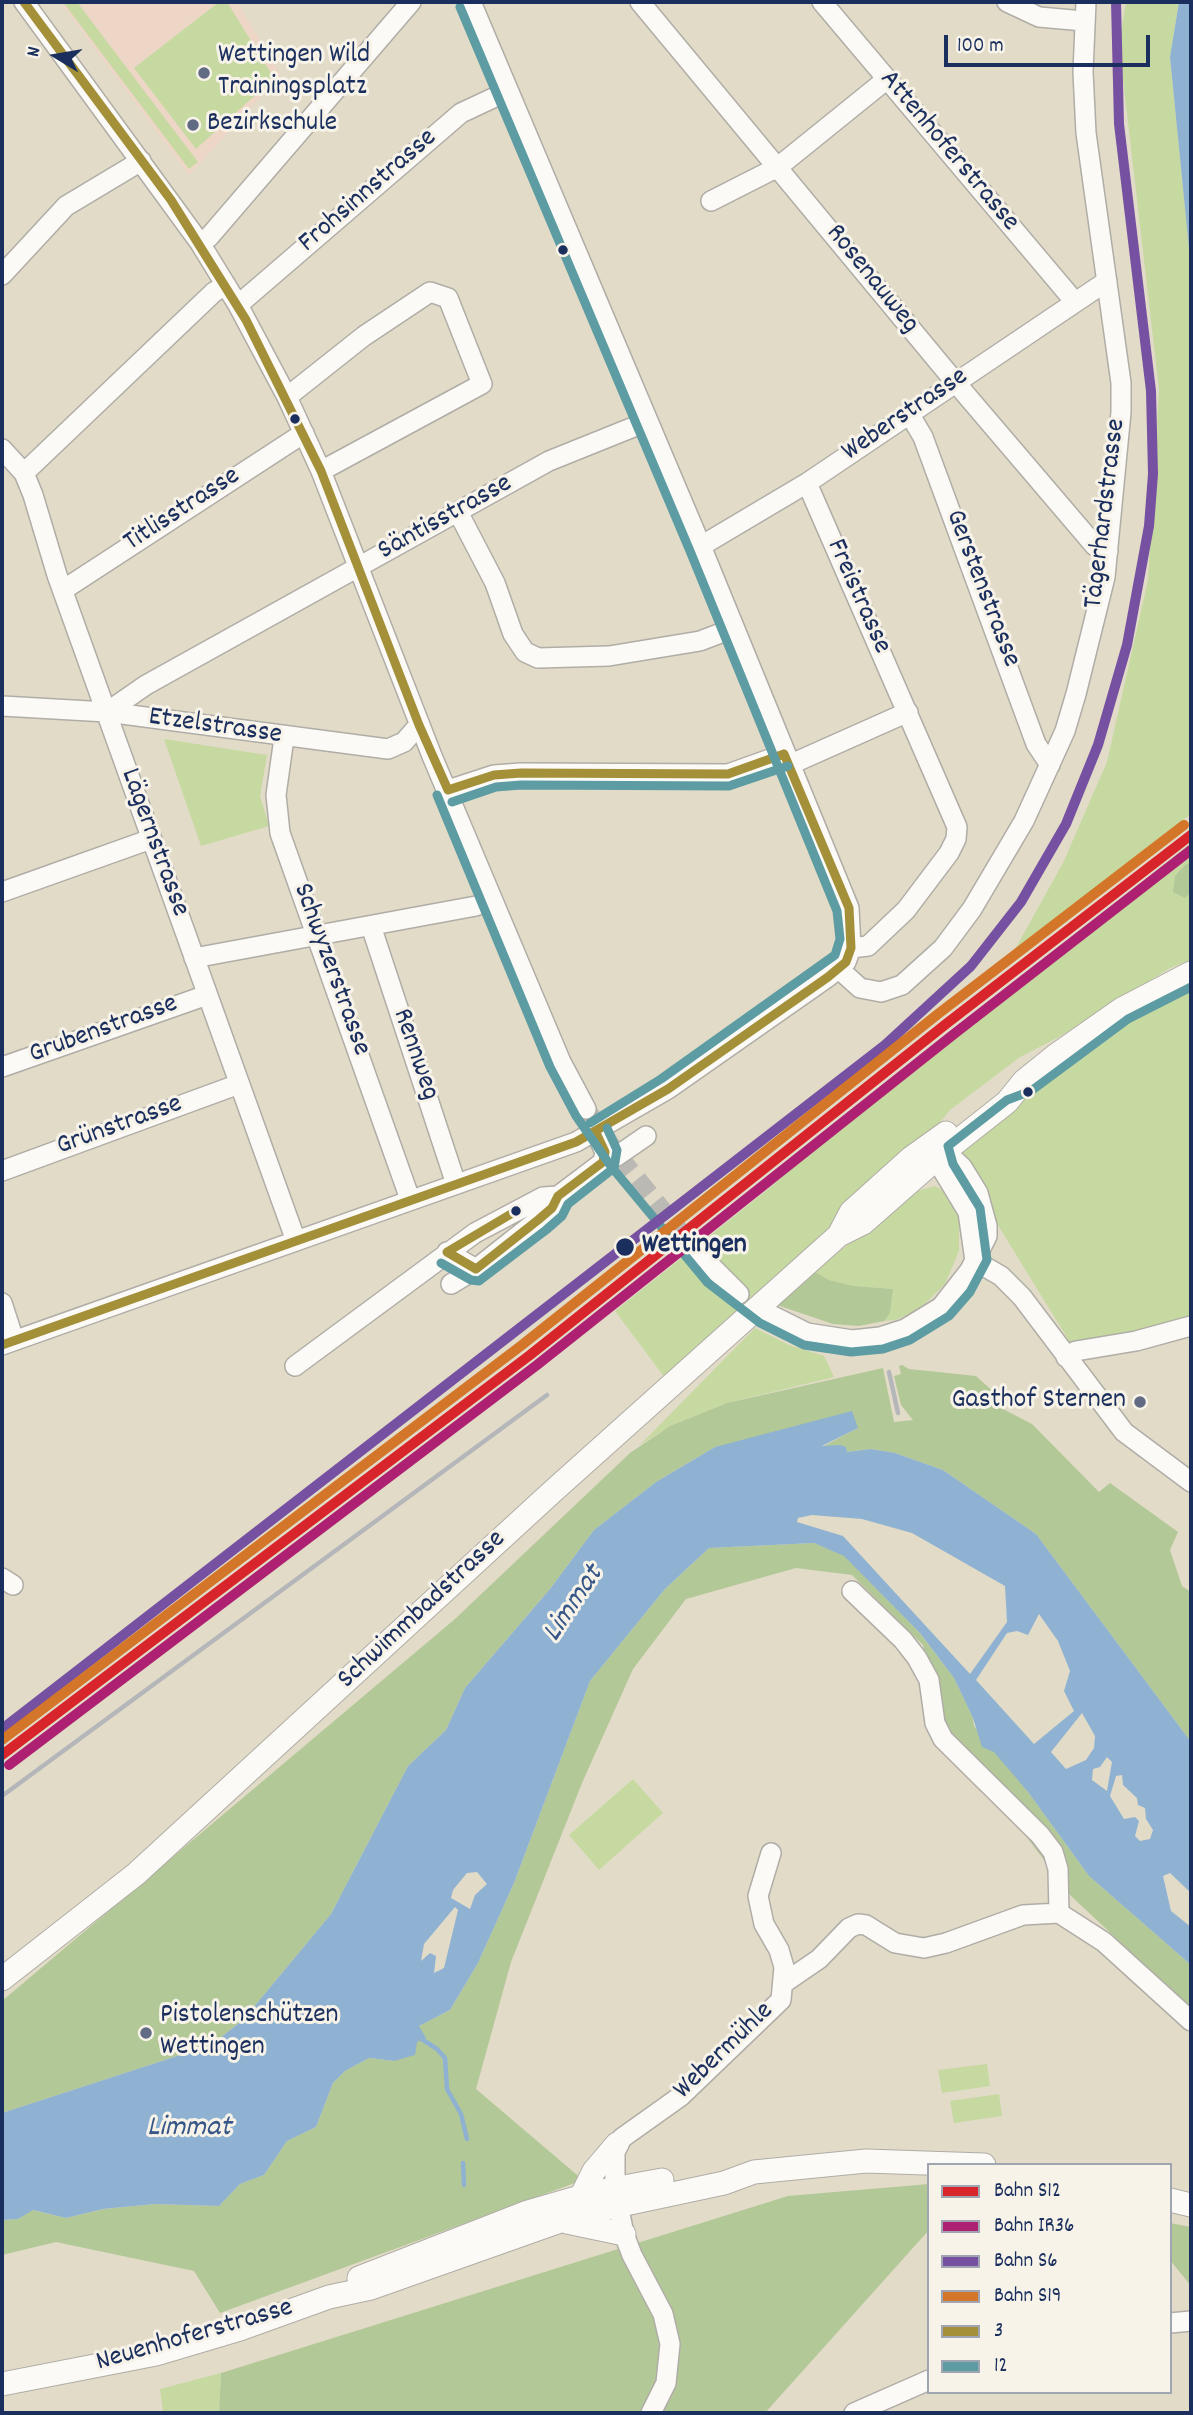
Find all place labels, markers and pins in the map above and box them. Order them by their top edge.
place label: Wettingen Wild Trainingsplatz [218,40,370,106]
marker: Wettingen Wild Trainingsplatz [196,65,212,81]
place label: Bezirkschule [207,108,337,142]
marker: Bezirkschule [185,117,201,133]
unlabelled marker [556,243,570,257]
unlabelled marker [288,412,302,426]
unlabelled marker [1021,1085,1035,1099]
unlabelled marker [509,1204,523,1218]
place label: Wettingen [642,1230,747,1264]
marker: Wettingen [614,1236,636,1258]
place label: Gasthof Sternen [951,1385,1126,1419]
marker: Gasthof Sternen [1132,1394,1148,1410]
place label: Pistolenschützen Wettingen [160,2000,338,2066]
marker: Pistolenschützen Wettingen [138,2025,154,2041]

